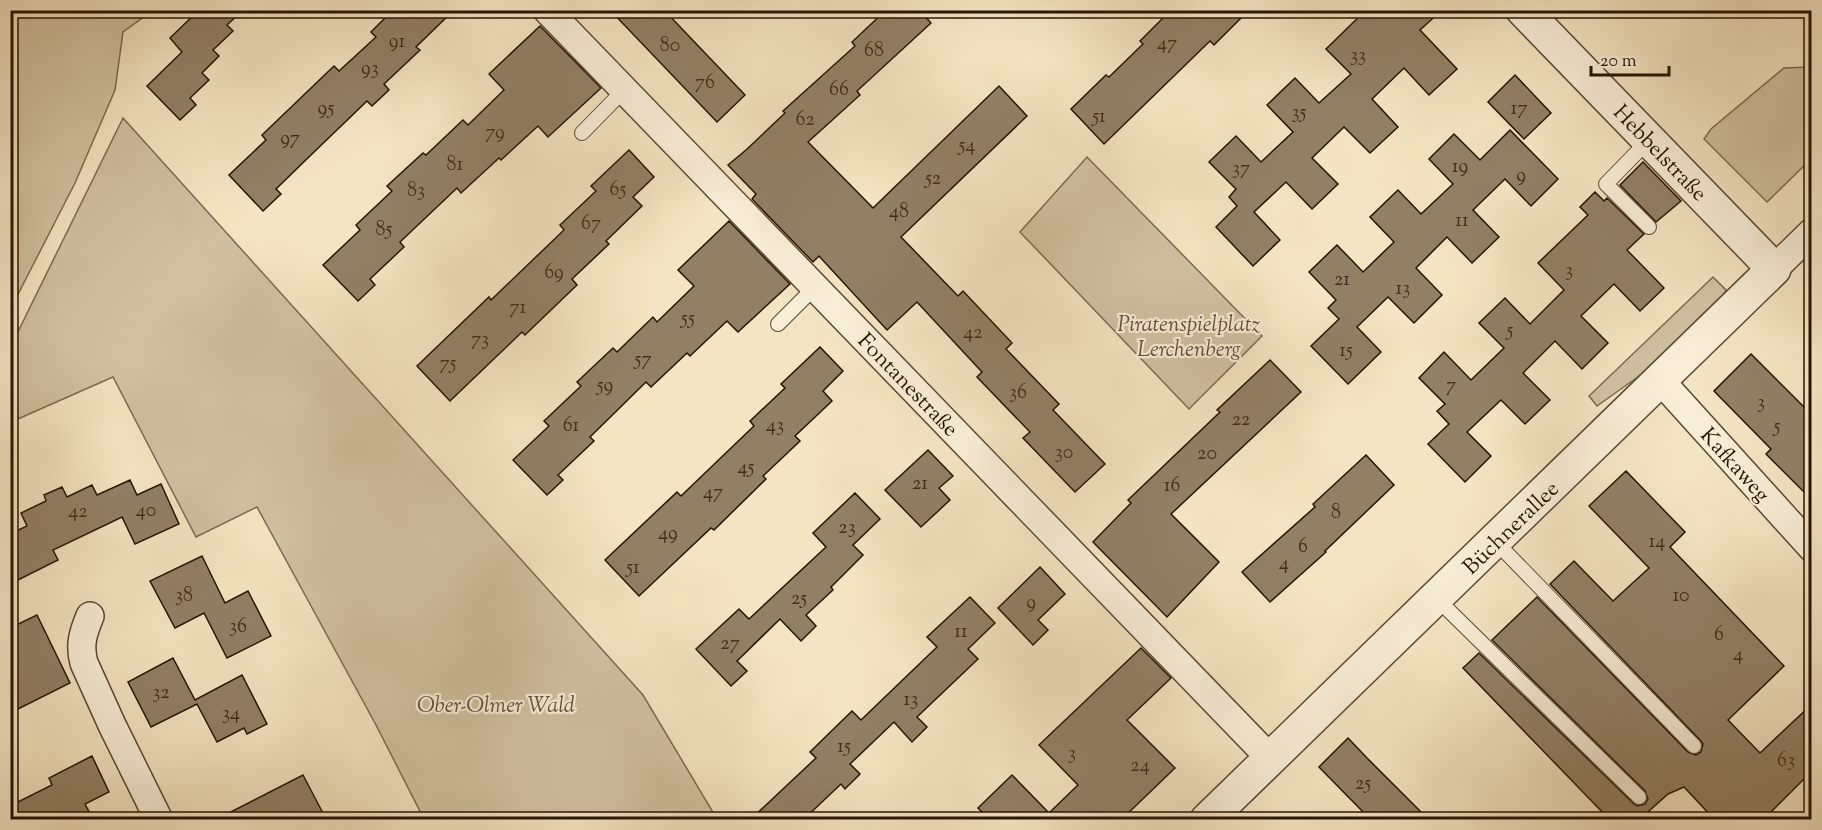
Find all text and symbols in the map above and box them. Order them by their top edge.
house number: 91 [389,28,405,57]
house number: 47 [1157,30,1177,59]
house number: 80 [660,32,680,61]
house number: 68 [864,37,884,66]
scale bar [1591,39,1669,77]
house number: 33 [1350,42,1366,71]
text: 20 m [1600,49,1637,75]
house number: 93 [361,55,379,84]
house number: 76 [695,69,715,98]
house number: 66 [829,76,849,105]
house number: 95 [318,95,335,124]
house number: 17 [1511,95,1527,124]
street label: Hebbelstraße [1604,98,1713,210]
house number: 35 [1292,99,1307,128]
house number: 51 [1091,103,1106,132]
house number: 62 [795,106,815,135]
house number: 79 [485,119,505,148]
house number: 97 [280,125,300,154]
house number: 54 [958,132,975,161]
house number: 81 [447,151,464,180]
house number: 19 [1452,153,1468,182]
house number: 37 [1232,155,1250,184]
house number: 9 [1516,162,1526,191]
house number: 52 [924,165,941,194]
house number: 65 [610,176,627,205]
house number: 83 [407,177,425,206]
house number: 48 [889,198,909,227]
house number: 11 [1455,207,1469,236]
house number: 67 [581,210,601,239]
house number: 85 [376,216,393,245]
house number: 3 [1565,257,1573,286]
house number: 69 [544,259,564,288]
house number: 21 [1334,266,1350,295]
house number: 13 [1396,275,1410,304]
house number: 71 [510,294,527,323]
house number: 55 [680,305,695,334]
park label: Piratenspielplatz Lerchenberg [1118,310,1260,367]
house number: 5 [1506,317,1514,346]
house number: 42 [963,319,983,348]
house number: 73 [471,326,489,355]
street label: Fontanestraße [849,327,965,445]
house number: 15 [1339,337,1353,366]
house number: 57 [634,346,651,375]
house number: 75 [440,350,457,379]
house number: 59 [596,372,613,401]
house number: 7 [1446,372,1456,401]
house number: 36 [1009,379,1027,408]
house number: 3 [1757,389,1765,418]
house number: 22 [1232,406,1250,435]
house number: 61 [563,412,579,441]
house number: 43 [766,412,784,441]
house number: 5 [1773,413,1781,442]
street label: Kafkaweg [1691,421,1776,511]
house number: 30 [1055,439,1073,468]
house number: 20 [1197,440,1217,469]
house number: 45 [738,454,755,483]
house number: 21 [912,470,928,499]
house number: 16 [1164,472,1180,501]
street label: Büchnerallee [1457,475,1568,583]
house number: 47 [703,479,723,508]
house number: 40 [136,497,156,526]
house number: 42 [68,498,88,527]
house number: 8 [1331,499,1341,528]
house number: 23 [838,514,856,543]
house number: 49 [658,520,678,549]
house number: 14 [1649,528,1665,557]
house number: 6 [1298,533,1308,562]
house number: 4 [1279,550,1289,579]
house number: 51 [625,554,640,583]
house number: 38 [175,582,193,611]
house number: 10 [1672,582,1690,611]
house number: 25 [791,585,807,614]
house number: 9 [1026,589,1036,618]
house number: 36 [229,613,247,642]
house number: 11 [954,618,968,647]
house number: 6 [1714,621,1724,650]
house number: 27 [720,630,740,659]
house number: 4 [1733,641,1743,670]
house number: 32 [152,679,170,708]
house number: 13 [904,686,918,715]
park label: Ober-Olmer Wald [417,691,575,723]
house number: 34 [222,700,240,729]
house number: 15 [837,733,851,762]
house number: 3 [1068,740,1076,769]
house number: 63 [1777,747,1795,776]
house number: 24 [1130,752,1150,781]
house number: 25 [1355,770,1371,799]

